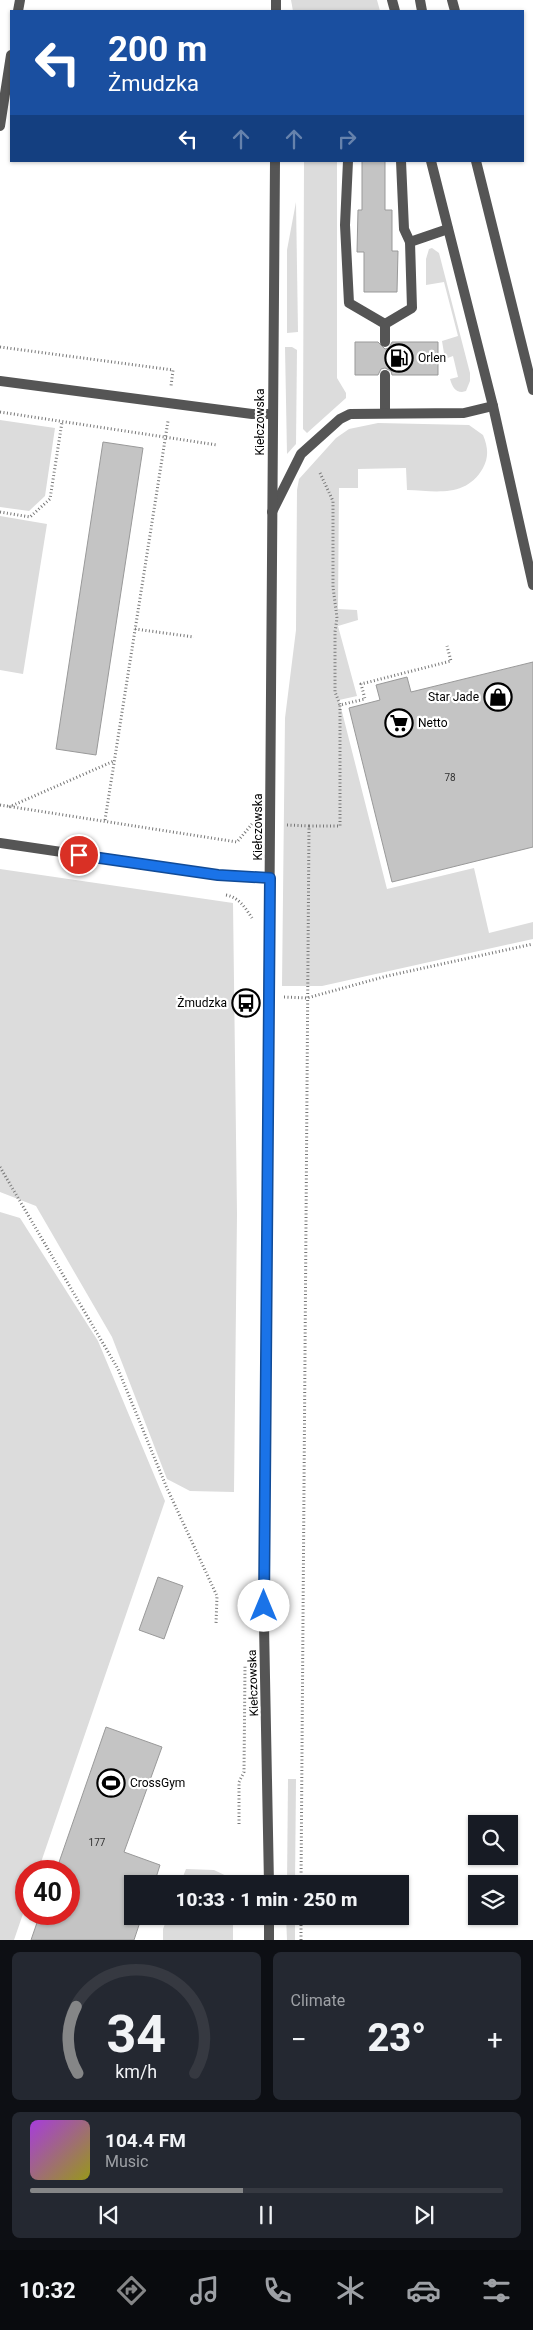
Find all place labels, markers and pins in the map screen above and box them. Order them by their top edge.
fuel station icon: Orlen [384,343,414,373]
place label: Orlen [418,351,446,365]
shop icon: Star Jade [483,682,513,712]
place label: Star Jade [428,690,479,704]
supermarket icon: Netto [384,708,414,738]
place label: Netto [418,716,448,730]
pin [58,834,100,876]
bus stop icon: Żmudzka [231,988,261,1018]
place label: Żmudzka [177,995,227,1010]
sports icon: CrossGym [96,1768,126,1798]
place label: CrossGym [130,1776,185,1790]

